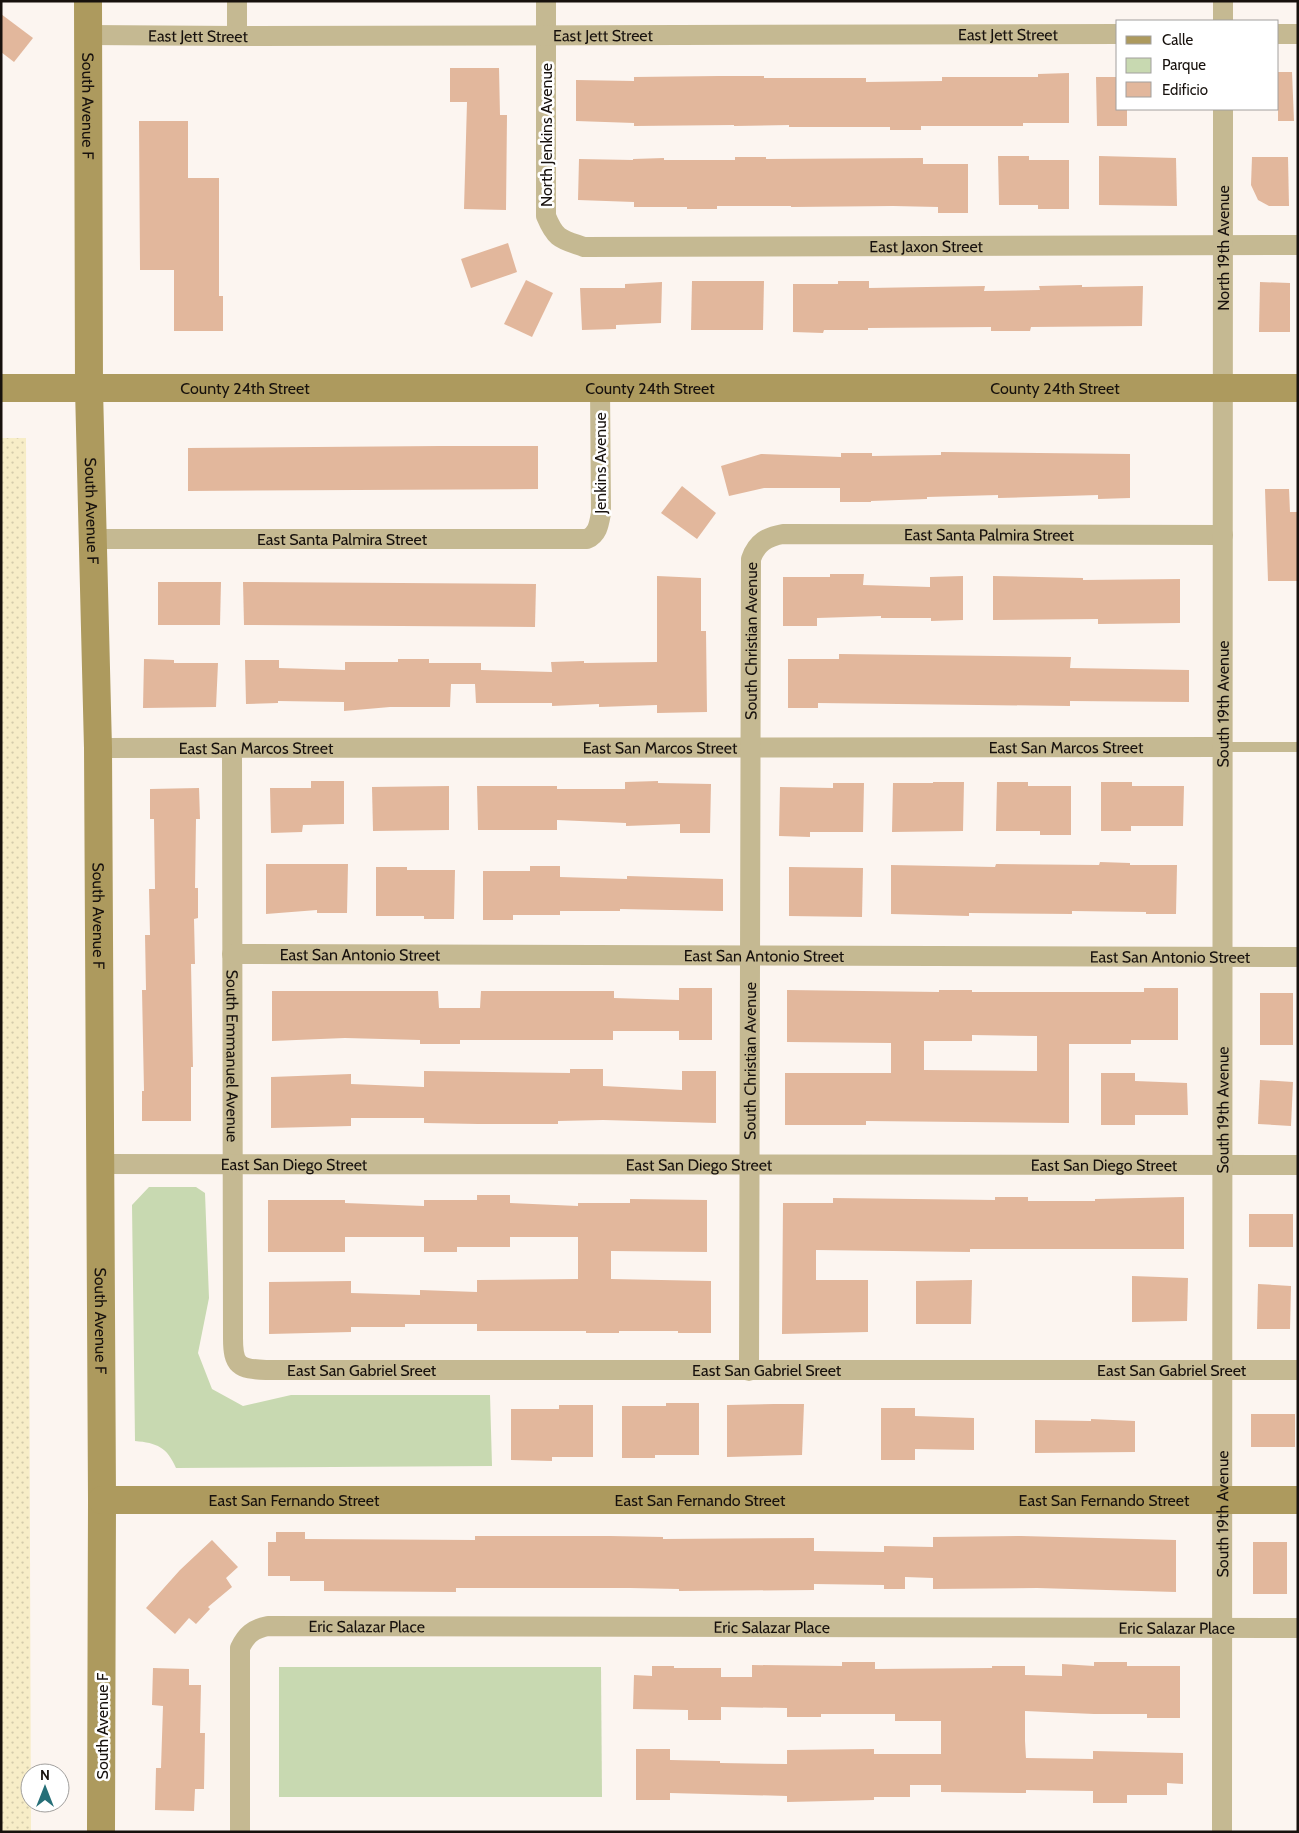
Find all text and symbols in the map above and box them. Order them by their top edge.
legend [1116,20,1279,110]
street label: East Jett Street [958,25,1059,44]
street label: East Jett Street [148,26,249,46]
street label: East Jett Street [553,26,654,45]
text: Calle [1162,31,1193,49]
street label: South Avenue F [78,52,97,160]
text: Parque [1162,56,1206,74]
street label: North Jenkins Avenue [537,63,556,207]
text: Edificio [1162,81,1208,99]
street label: North 19th Avenue [1214,185,1233,311]
street label: East Jaxon Street [869,237,984,256]
street label: County 24th Street [180,379,310,398]
street label: County 24th Street [585,379,715,398]
street label: County 24th Street [990,379,1120,398]
street label: Jenkins Avenue [591,412,610,515]
street label: South Avenue F [81,457,102,565]
street label: East Santa Palmira Street [904,525,1075,545]
street label: East Santa Palmira Street [257,530,428,549]
street label: South Christian Avenue [742,562,761,720]
street label: South 19th Avenue [1214,640,1233,768]
street label: East San Marcos Street [583,738,738,758]
street label: East San Marcos Street [989,738,1144,757]
street label: East San Marcos Street [179,739,334,758]
street label: South Avenue F [89,862,108,970]
street label: East San Antonio Street [280,945,441,965]
street label: East San Antonio Street [684,946,845,966]
street label: East San Antonio Street [1090,947,1251,967]
street label: South Emmanuel Avenue [222,970,242,1142]
street label: South Christian Avenue [741,982,760,1140]
street label: South 19th Avenue [1213,1046,1232,1174]
street label: East San Diego Street [221,1155,368,1174]
street label: East San Diego Street [626,1155,773,1175]
street label: East San Diego Street [1031,1156,1178,1175]
street label: South Avenue F [91,1267,110,1375]
street label: East San Gabriel Sreet [287,1361,437,1380]
street label: East San Gabriel Sreet [692,1361,842,1380]
street label: East San Gabriel Sreet [1097,1361,1247,1380]
street label: South 19th Avenue [1213,1450,1232,1578]
street label: East San Fernando Street [209,1491,380,1510]
street label: East San Fernando Street [615,1491,786,1510]
street label: East San Fernando Street [1019,1491,1190,1510]
street label: Eric Salazar Place [309,1617,425,1636]
street label: Eric Salazar Place [714,1618,830,1637]
street label: Eric Salazar Place [1119,1619,1235,1638]
street label: South Avenue F [93,1672,112,1779]
north arrow [20,1763,70,1813]
text: N [40,1766,50,1784]

